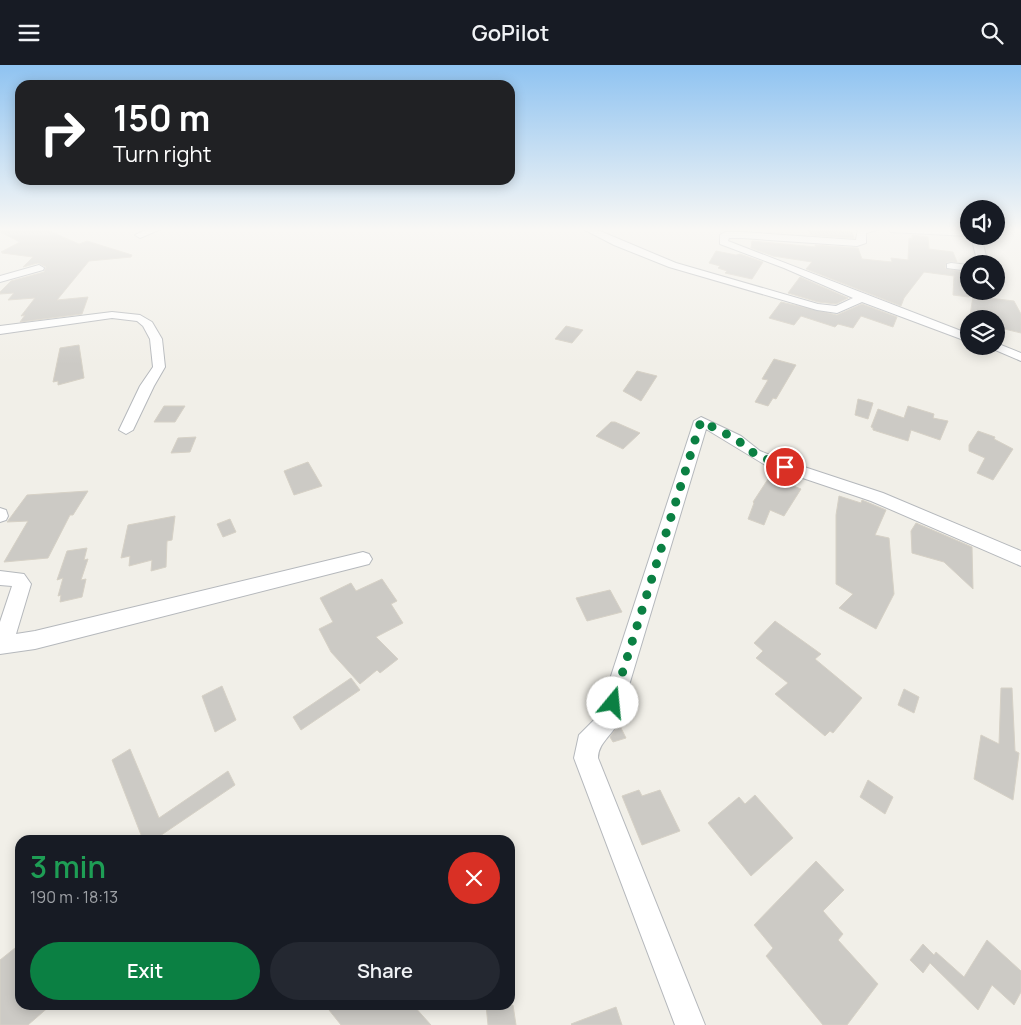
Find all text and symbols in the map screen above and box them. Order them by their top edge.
text: GoPilot [472,18,549,48]
icon: menu [15,19,43,47]
icon: search [978,19,1006,47]
text: 150 m [113,94,210,142]
icon: right [30,100,95,165]
text: Turn right [113,139,211,169]
map controls [960,200,1005,355]
button: sound [960,200,1005,245]
button: search [960,255,1005,300]
button: layers [960,310,1005,355]
pin [764,446,806,488]
icon: arrive [771,453,799,481]
position arrow [586,676,638,728]
text: 3 min [30,846,106,887]
button: close [448,852,500,904]
text: 190 m · 18:13 [30,886,118,908]
button: Exit [30,942,260,1000]
button: Share [270,942,500,1000]

